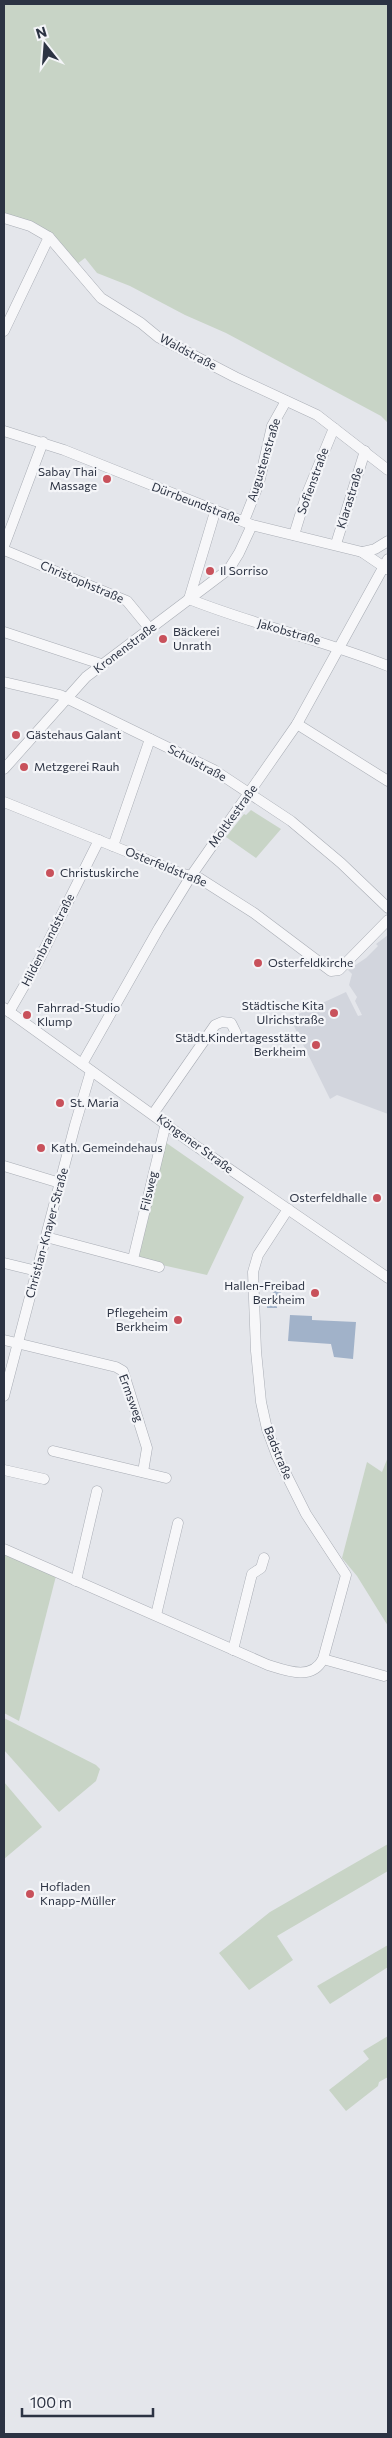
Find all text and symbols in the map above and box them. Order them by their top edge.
north arrow [20,20,70,70]
text: N [34,22,49,42]
street label: Waldstraße [157,330,219,372]
street label: Augustenstraße [244,416,282,503]
street label: Sofienstraße [294,445,331,516]
place label: Sabay Thai Massage [38,464,97,492]
street label: Klarastraße [333,465,365,530]
marker: Sabay Thai Massage [101,473,113,485]
street label: Dürrbeundstraße [150,479,243,525]
street label: Christophstraße [39,557,126,605]
place label: Il Sorriso [220,563,268,577]
marker: Il Sorriso [204,565,216,577]
street label: Jakobstraße [256,615,322,648]
street label: Kronenstraße [90,619,158,675]
place label: Bäckerei Unrath [173,624,219,652]
marker: Bäckerei Unrath [157,633,169,645]
place label: Gästehaus Galant [26,727,121,741]
marker: Gästehaus Galant [10,729,22,741]
street label: Schulstraße [166,741,229,783]
place label: Metzgerei Rauh [34,759,119,773]
marker: Metzgerei Rauh [18,761,30,773]
street label: Moltkestraße [205,781,260,849]
street label: Osterfeldstraße [123,843,209,889]
place label: Christuskirche [60,865,139,879]
marker: Christuskirche [44,867,56,879]
street label: Hildenbrandstraße [18,891,77,988]
place label: Osterfeldkirche [268,955,353,969]
marker: Osterfeldkirche [252,957,264,969]
place label: Städtische Kita Ulrichstraße [242,998,324,1026]
place label: Fahrrad-Studio Klump [37,1000,120,1028]
marker: Städtische Kita Ulrichstraße [328,1007,340,1019]
marker: Fahrrad-Studio Klump [21,1009,33,1021]
place label: Städt.Kindertagesstätte Berkheim [175,1030,306,1058]
marker: Städt.Kindertagesstätte Berkheim [310,1039,322,1051]
place label: St. Maria [70,1095,119,1109]
marker: St. Maria [54,1097,66,1109]
street label: Köngener Straße [155,1111,237,1176]
place label: Kath. Gemeindehaus [51,1140,163,1154]
marker: Kath. Gemeindehaus [35,1142,47,1154]
street label: Christian-Knayer-Straße [22,1166,70,1299]
street label: Filsweg [137,1169,160,1212]
place label: Osterfeldhalle [289,1190,367,1204]
marker: Osterfeldhalle [371,1192,383,1204]
place label: Hallen-Freibad Berkheim [224,1278,305,1306]
marker: Hallen-Freibad Berkheim [309,1287,321,1299]
place label: Pflegeheim Berkheim [107,1305,168,1333]
marker: Pflegeheim Berkheim [172,1314,184,1326]
street label: Ermsweg [117,1372,147,1424]
street label: Badstraße [262,1424,296,1481]
place label: Hofladen Knapp-Müller [40,1879,116,1907]
marker: Hofladen Knapp-Müller [24,1888,36,1900]
scale bar [22,2386,154,2418]
text: 100 m [30,2393,72,2411]

